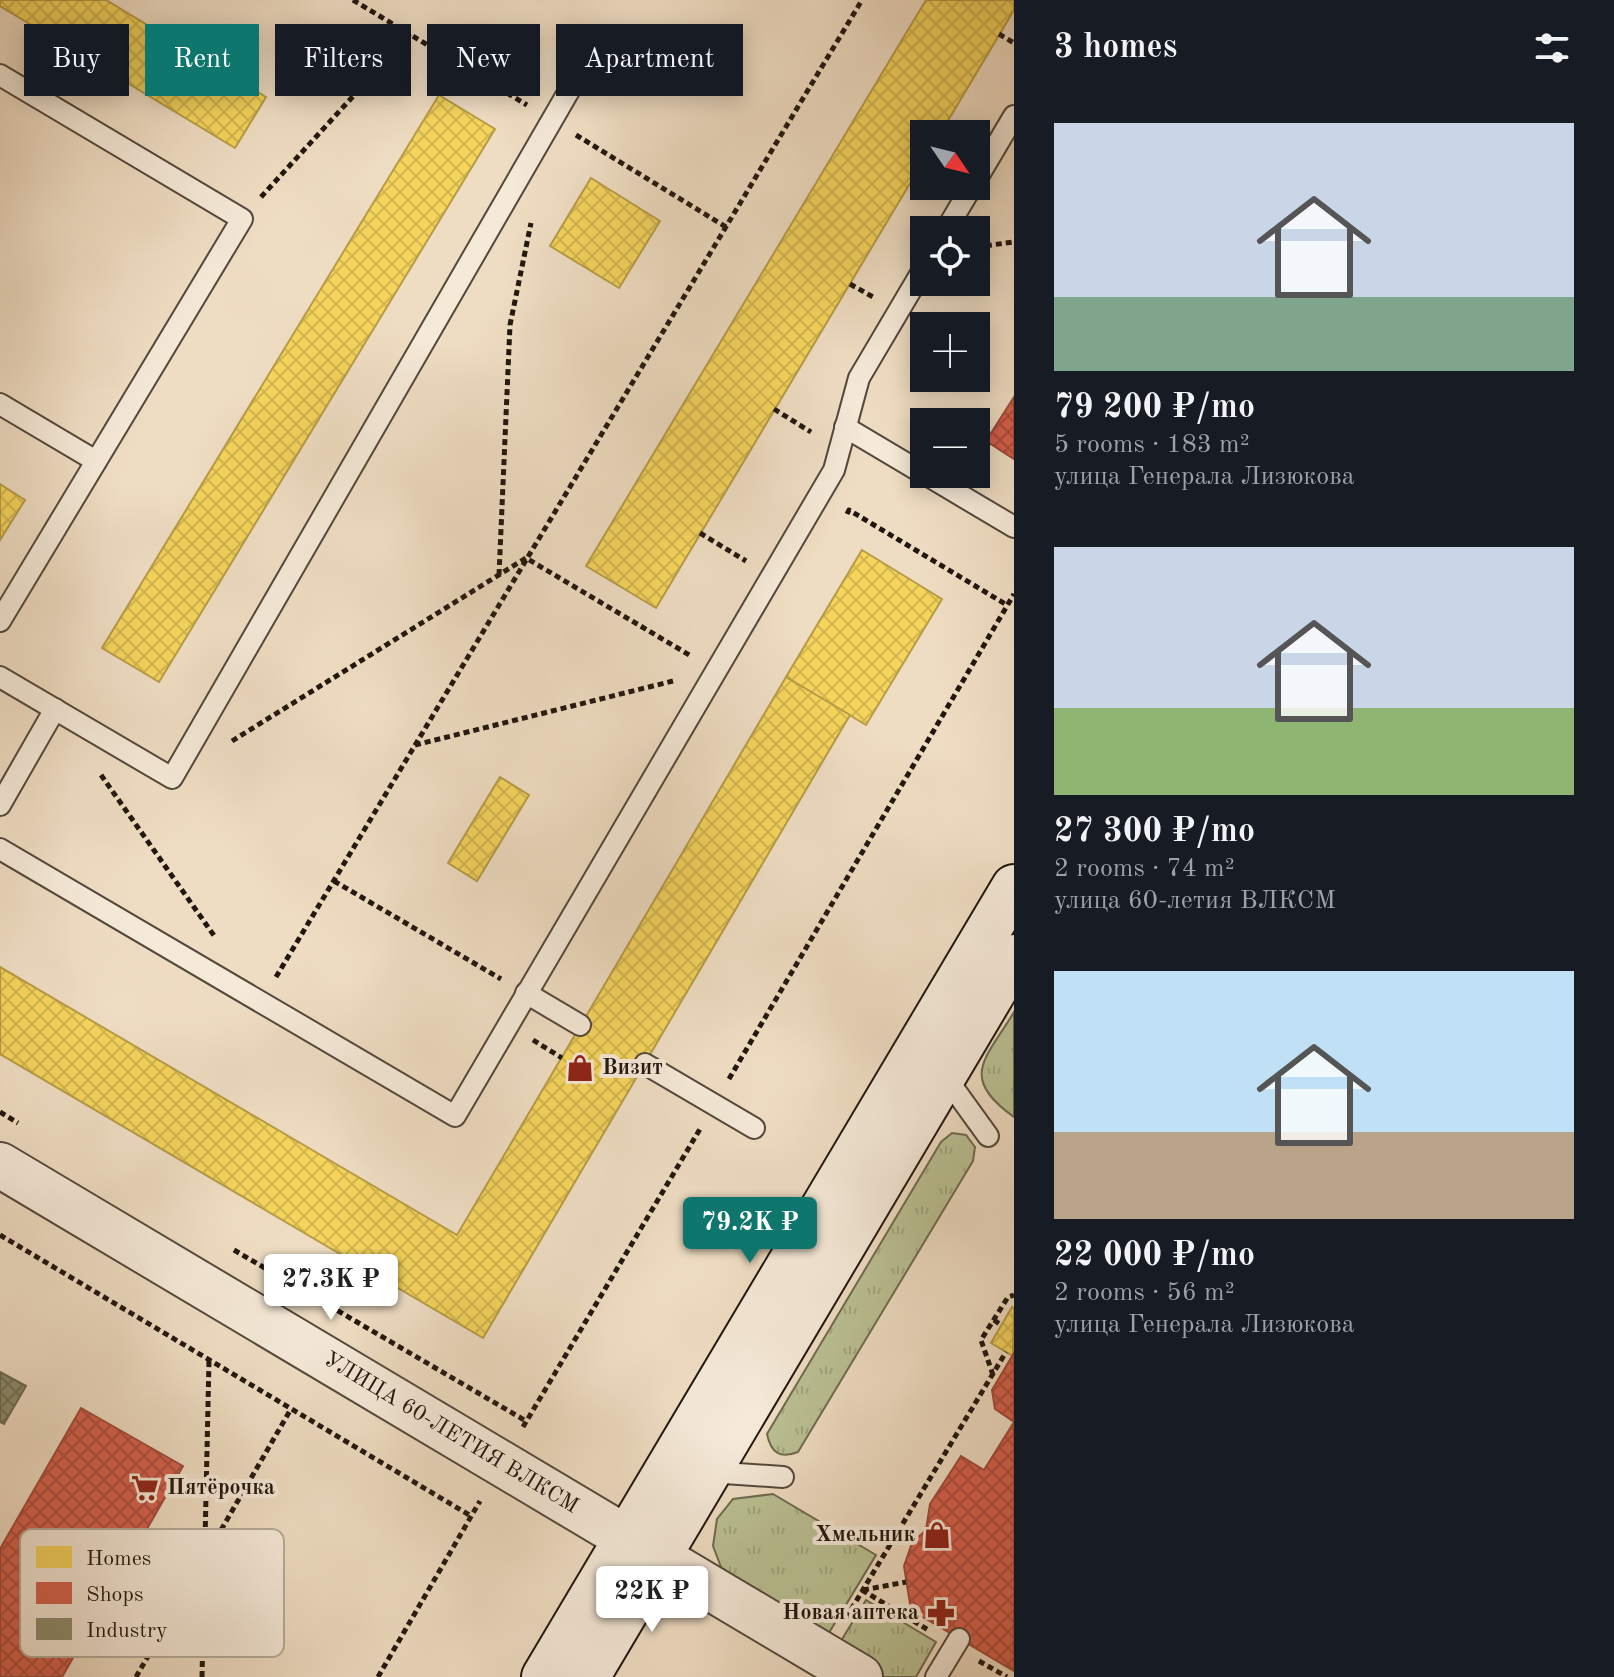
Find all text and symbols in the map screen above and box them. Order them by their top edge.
chip: Buy [24,24,129,96]
chip: Rent [145,24,259,96]
chip: Filters [275,24,411,96]
chip: New [427,24,540,96]
chip: Apartment [556,24,743,96]
icon: filters [1530,26,1574,70]
text: 3 homes [1054,31,1177,65]
north arrow [910,120,990,200]
map controls [910,120,990,488]
icon: home [1242,175,1386,319]
button: locate [910,216,990,296]
button: + [910,312,990,392]
text: 79 200 ₽/mo [1054,391,1255,425]
button: − [910,408,990,488]
text: 5 rooms · 183 m² [1054,432,1250,458]
text: улица Генерала Лизюкова [1054,464,1355,490]
icon: home [1242,599,1386,743]
text: 27 300 ₽/mo [1054,815,1255,849]
text: 2 rooms · 74 m² [1054,856,1235,882]
text: улица 60-летия ВЛКСМ [1054,888,1336,914]
icon: home [1242,1023,1386,1167]
shop icon: Визит [565,1053,595,1083]
place label: Визит [602,1057,663,1079]
pin: 79.2K ₽ [676,1197,824,1265]
text: 79.2K ₽ [701,1210,799,1236]
text: 22 000 ₽/mo [1054,1239,1255,1273]
pin: 27.3K ₽ [257,1254,405,1322]
text: 27.3K ₽ [282,1267,380,1293]
text: 2 rooms · 56 m² [1054,1280,1235,1306]
text: улица Генерала Лизюкова [1054,1312,1355,1338]
street label: УЛИЦА 60-ЛЕТИЯ ВЛКСМ [320,1348,582,1518]
supermarket icon: Пятёрочка [130,1473,160,1503]
place label: Пятёрочка [167,1477,275,1499]
shop icon: Хмельник [922,1520,952,1550]
place label: Хмельник [815,1524,915,1546]
legend [20,1529,284,1657]
text: Homes [86,1548,151,1570]
pin: 22K ₽ [596,1566,708,1634]
text: 22K ₽ [614,1579,690,1605]
text: Shops [86,1584,143,1606]
pharmacy icon: Новая аптека [926,1598,956,1628]
place label: Новая аптека [782,1602,919,1624]
text: Industry [86,1620,168,1642]

